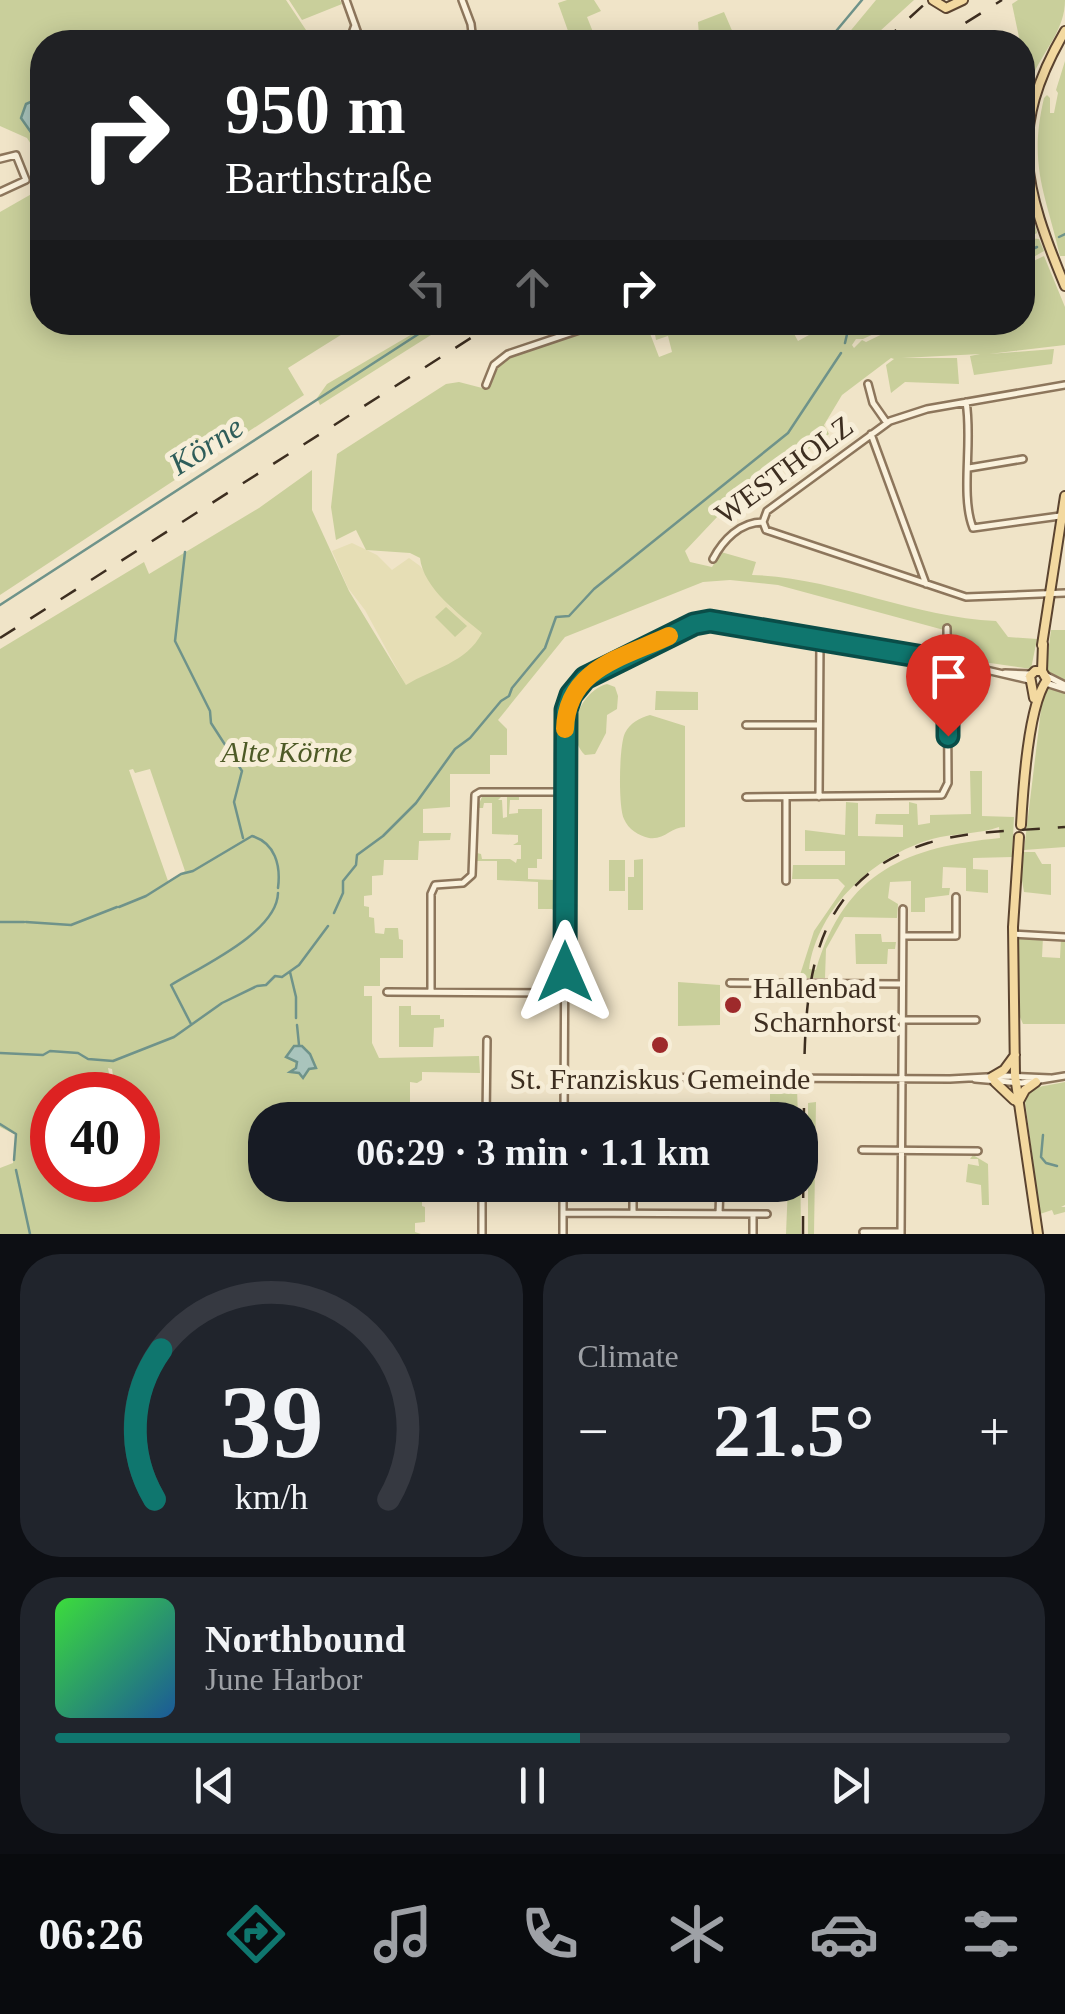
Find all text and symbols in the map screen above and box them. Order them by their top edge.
icon: right [60,70,190,200]
text: 950 m [225,71,406,148]
text: Barthstraße [225,153,432,203]
icon: left [400,260,455,315]
icon: ahead [505,260,560,315]
icon: right [610,260,665,315]
water label: Körne [162,408,249,482]
street label: WESTHOLZ [709,409,859,530]
pin [906,634,991,737]
icon: arrive [921,649,976,704]
park label: Alte Körne [220,735,352,768]
position arrow [513,920,617,1024]
place label: Hallenbad Scharnhorst [753,971,897,1038]
marker: Hallenbad Scharnhorst [722,994,744,1016]
marker: St. Franziskus Gemeinde [649,1034,671,1056]
place label: St. Franziskus Gemeinde [510,1062,810,1095]
speed limit sign: 40 [30,1072,160,1202]
text: 06:29 · 3 min · 1.1 km [356,1131,710,1173]
text: Climate [578,1338,679,1374]
text: 39 [219,1364,323,1479]
text: 21.5° [713,1389,874,1472]
text: − [578,1401,609,1462]
text: + [979,1401,1010,1462]
text: km/h [235,1477,308,1517]
text: Northbound [205,1618,406,1660]
text: June Harbor [205,1661,362,1697]
icon: previous [187,1758,242,1813]
icon: pause [505,1758,560,1813]
icon: next [823,1758,878,1813]
icon: directions [221,1899,291,1969]
icon: music [368,1899,438,1969]
icon: phone [515,1899,585,1969]
icon: climate [662,1899,732,1969]
icon: car [809,1899,879,1969]
icon: filters [956,1899,1026,1969]
text: 06:26 [39,1909,144,1959]

